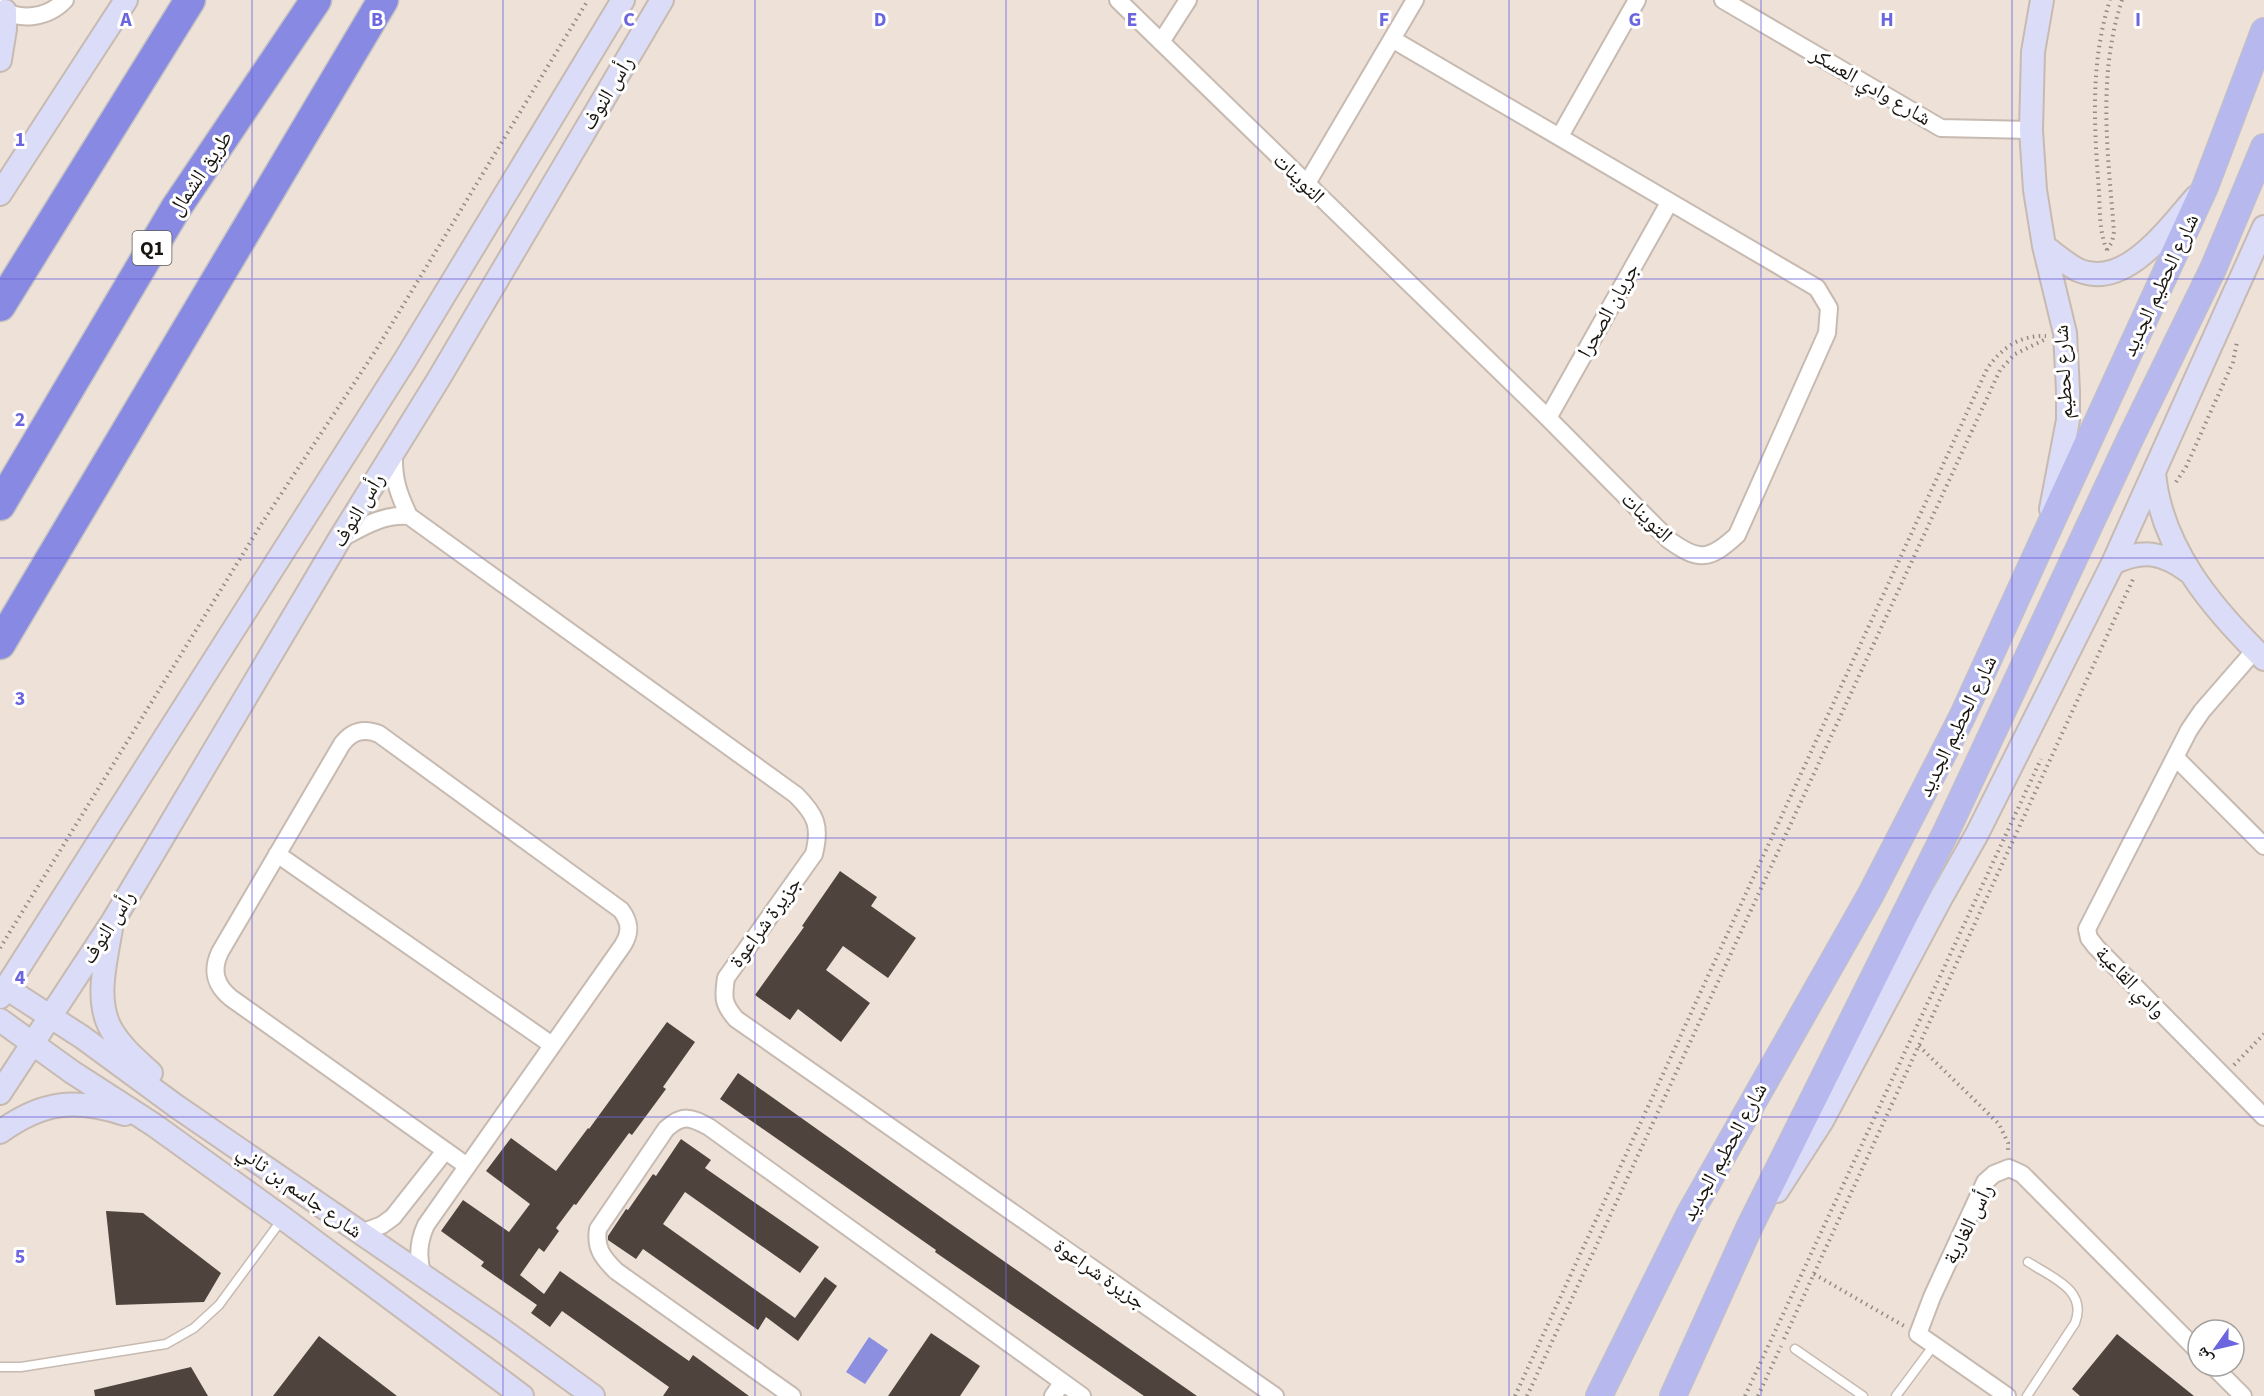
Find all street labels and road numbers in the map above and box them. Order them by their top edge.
street label: شارع وادي العسكر [1804,39,1937,134]
street label: رأس النوف [573,50,641,136]
street label: طريق الشمال [160,124,240,222]
street label: التوينات [1266,146,1332,210]
street label: شارع الحطيم الجديد [2114,209,2206,361]
road number: Q1 [132,231,172,265]
street label: جريان الصحرا [1570,257,1646,363]
street label: شارع لحطيم [2046,324,2080,420]
street label: رأس النوف [324,467,392,553]
street label: التوينات [1614,485,1680,549]
street label: شارع الحطيم الجديد [1910,650,2004,802]
street label: جزيرة شراعوة [722,870,808,974]
street label: رأس النوف [74,884,142,970]
street label: وادي القاعية [2088,939,2173,1026]
street label: شارع الحطيم الجديد [1674,1077,1774,1227]
street label: شارع جاسم بن ثاني [230,1137,369,1247]
street label: رأس الغارية [1935,1179,2001,1269]
street label: جزيرة شراعوة [1048,1231,1152,1317]

